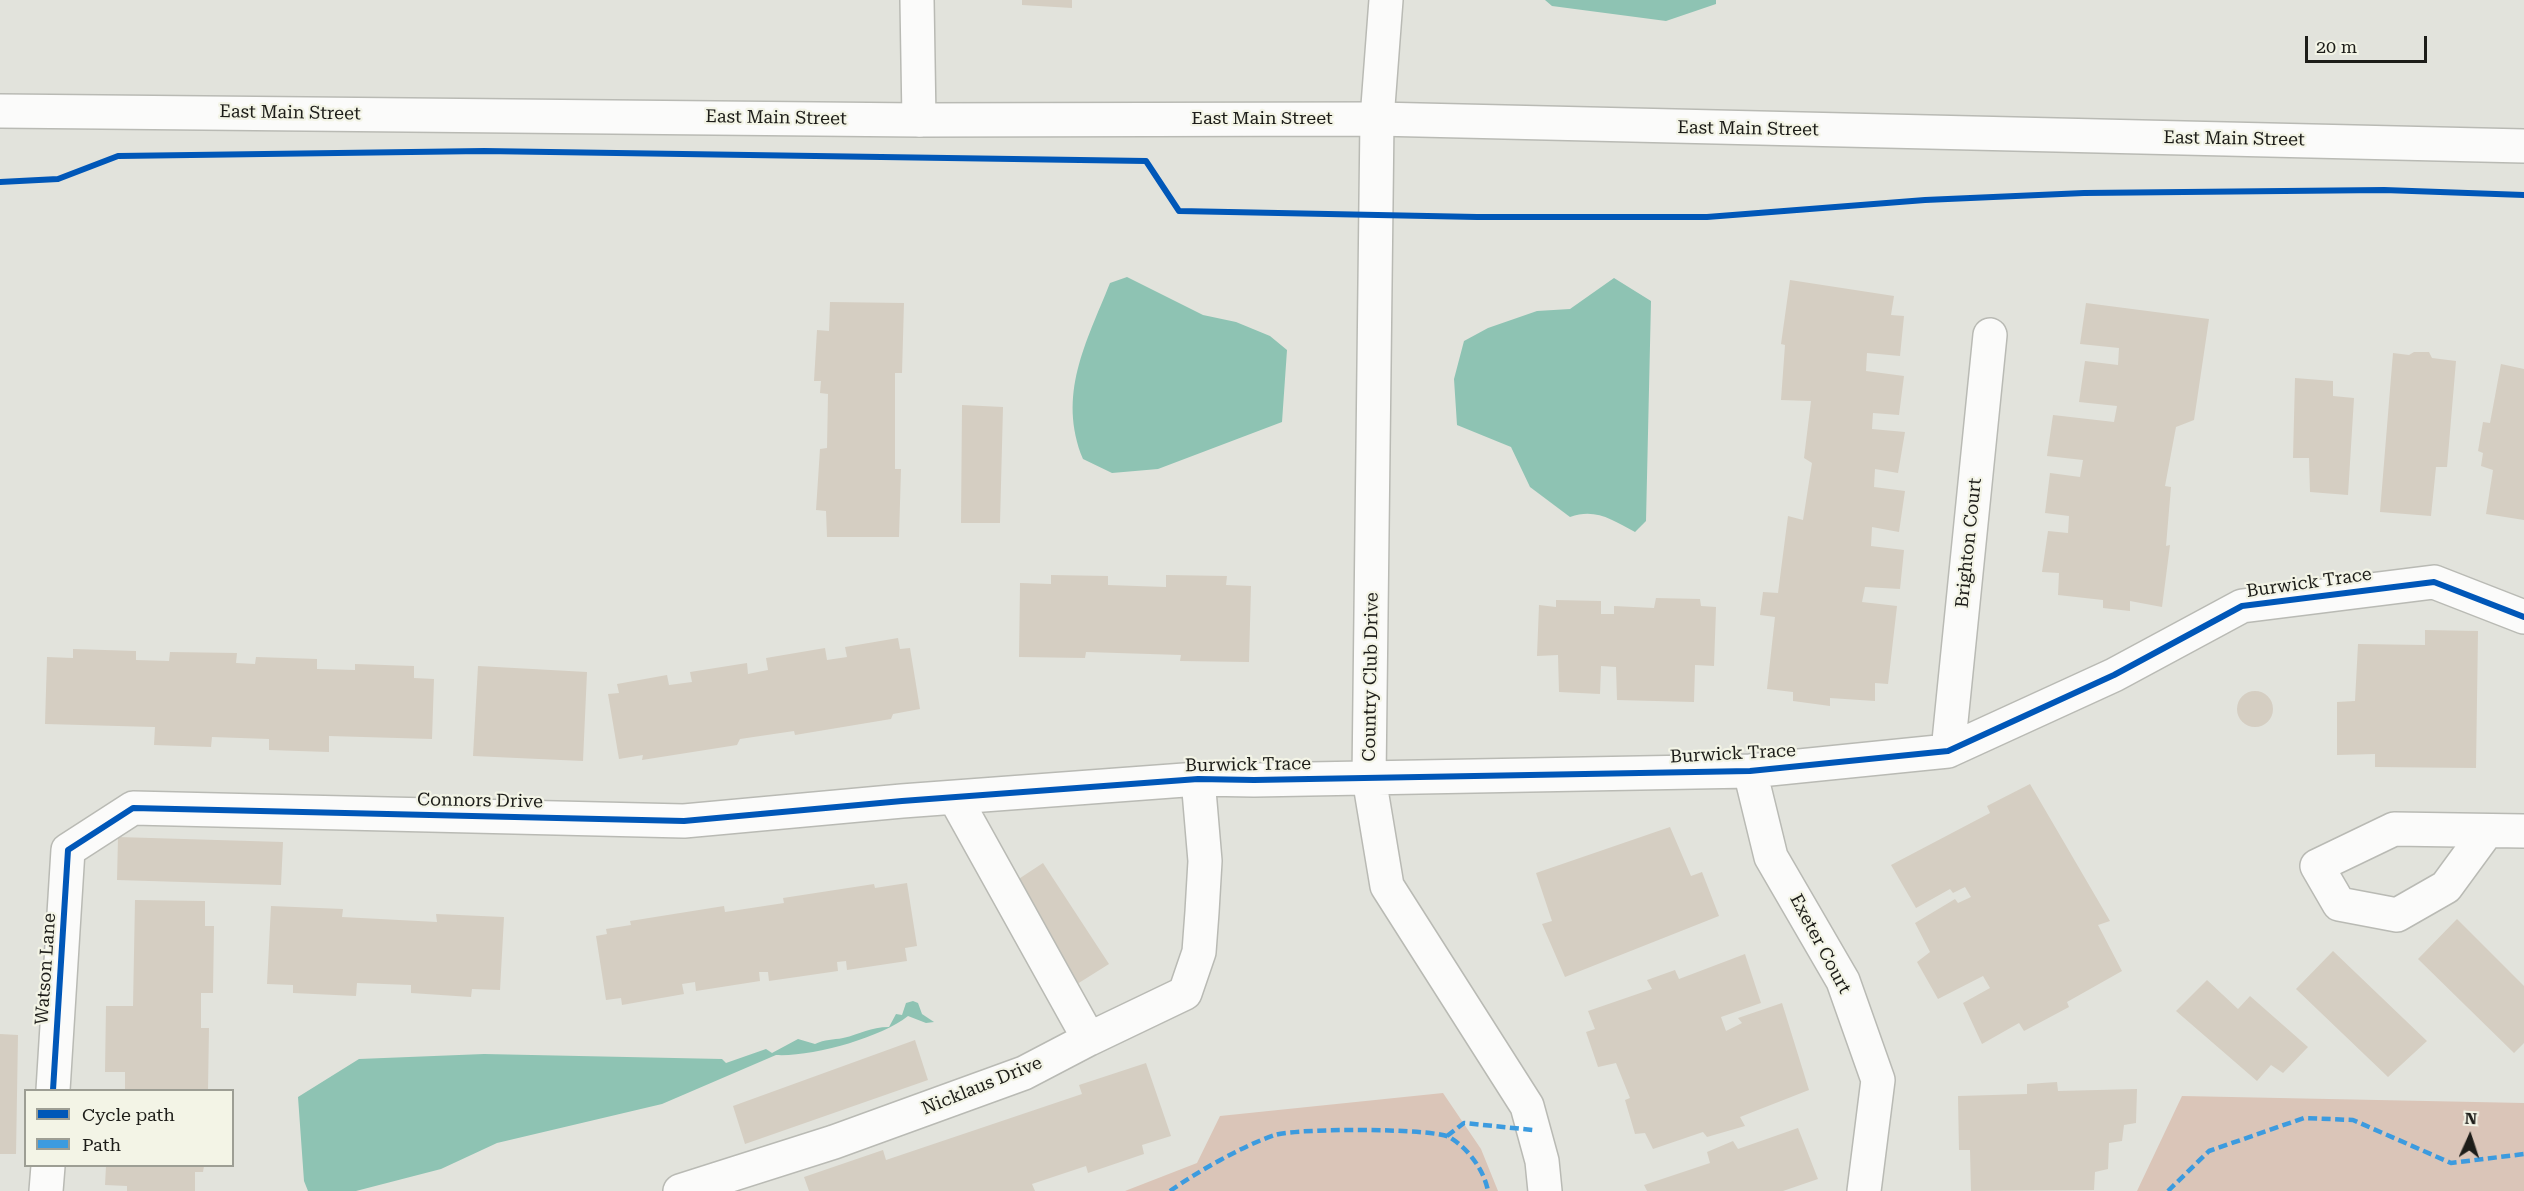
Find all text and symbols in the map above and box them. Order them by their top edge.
scale bar [2308,24,2430,62]
text: 20 m [2316,36,2357,57]
street label: East Main Street [219,101,361,125]
street label: East Main Street [705,106,847,130]
street label: East Main Street [1191,108,1333,130]
street label: East Main Street [1677,117,1819,141]
street label: East Main Street [2163,127,2305,151]
street label: Brighton Court [1951,477,1987,609]
street label: Burwick Trace [2245,564,2373,602]
street label: Country Club Drive [1359,592,1383,762]
street label: Burwick Trace [1669,740,1797,768]
street label: Burwick Trace [1185,753,1311,777]
street label: Connors Drive [417,789,543,813]
street label: Exeter Court [1785,891,1855,997]
street label: Watson Lane [31,912,61,1026]
street label: Nicklaus Drive [919,1052,1045,1120]
legend [24,1089,234,1167]
text: Cycle path [82,1104,175,1125]
north arrow [2440,1107,2500,1167]
text: N [2464,1109,2478,1128]
text: Path [82,1134,121,1155]

